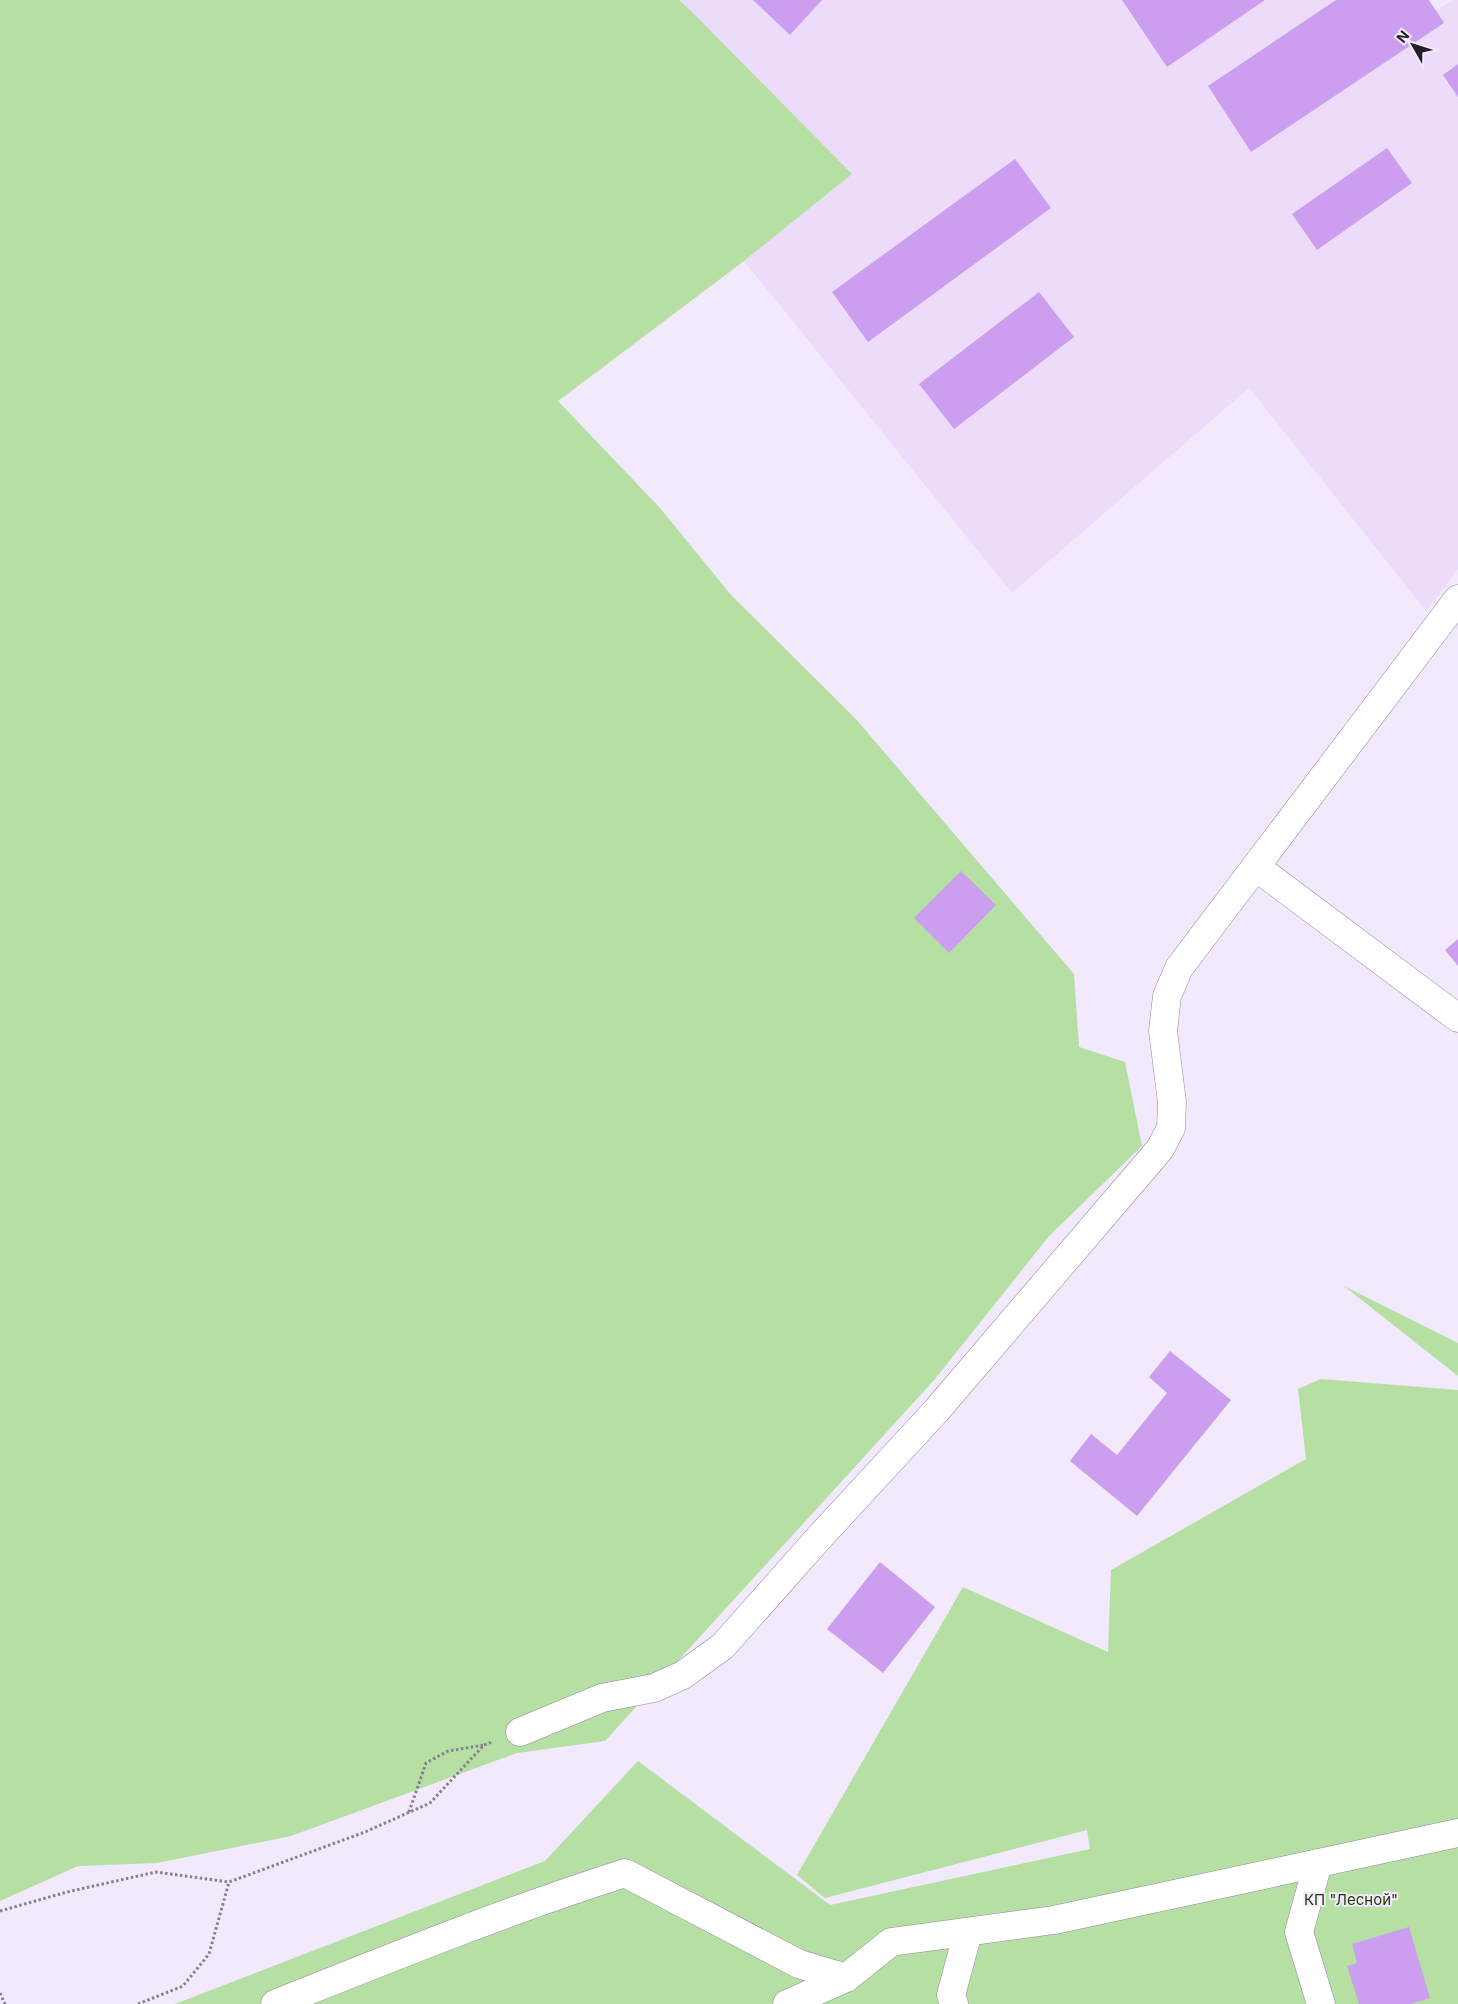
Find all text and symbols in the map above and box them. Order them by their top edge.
north arrow [1388,20,1438,70]
text: N [1393,27,1412,46]
park label: КП "Лесной" [1304,1890,1398,1909]

